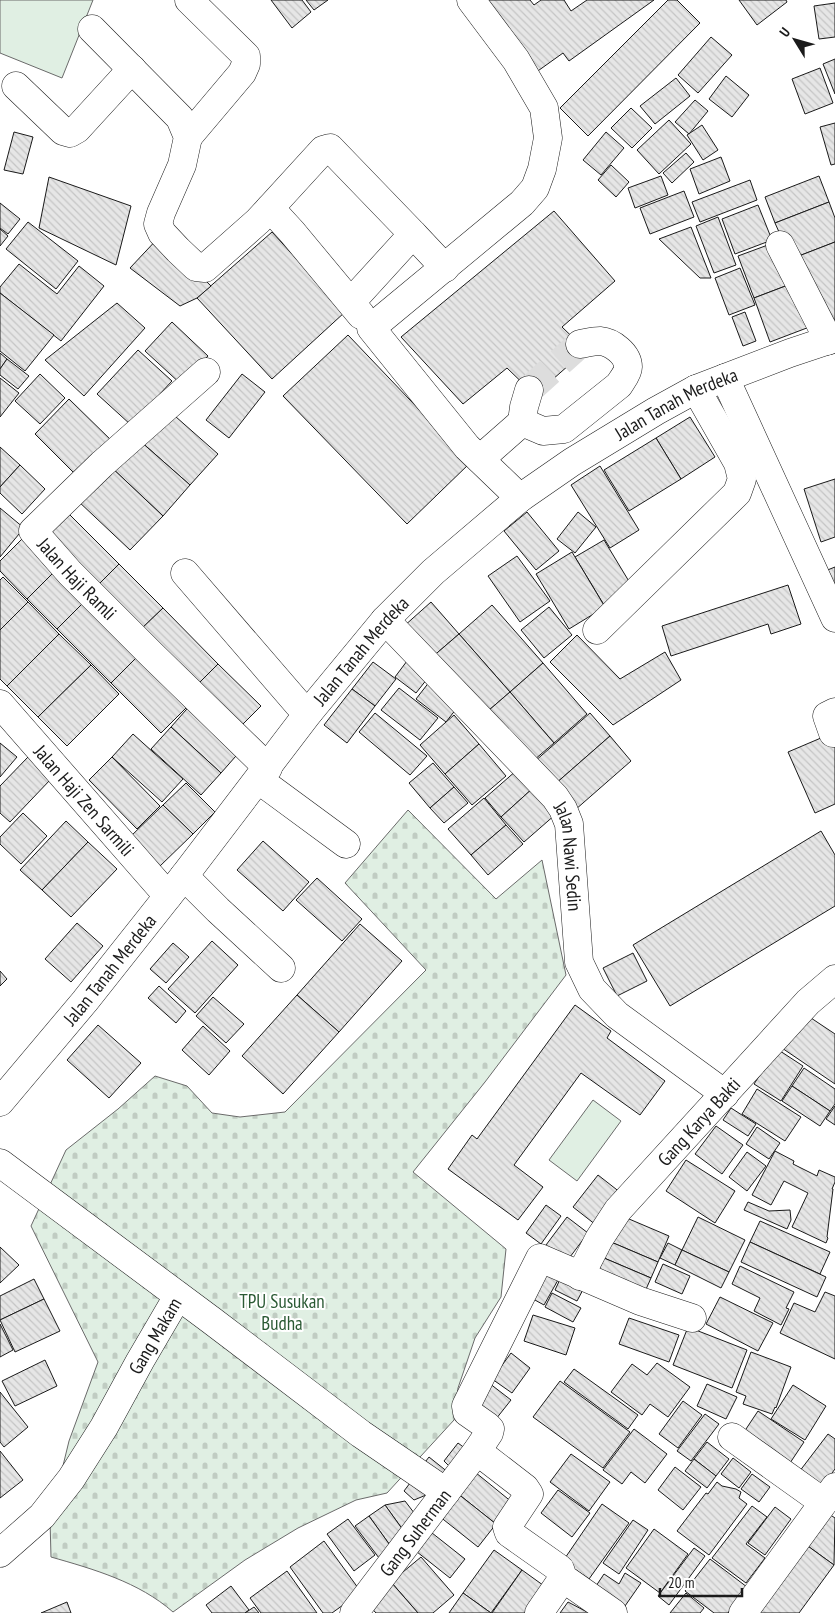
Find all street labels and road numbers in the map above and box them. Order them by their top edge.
street label: Jalan Tanah Merdeka [609,362,741,446]
street label: Jalan Haji Ramli [32,532,122,625]
street label: Jalan Tanah Merdeka [307,591,414,711]
street label: Jalan Haji Zen Sarmili [28,739,139,861]
street label: Jalan Nawi Sedin [549,796,587,912]
street label: Jalan Tanah Merdeka [57,909,161,1031]
street label: Gang Karya Bakti [652,1072,745,1171]
street label: Gang Makam [123,1293,186,1378]
street label: Gang Suherman [374,1484,456,1581]

